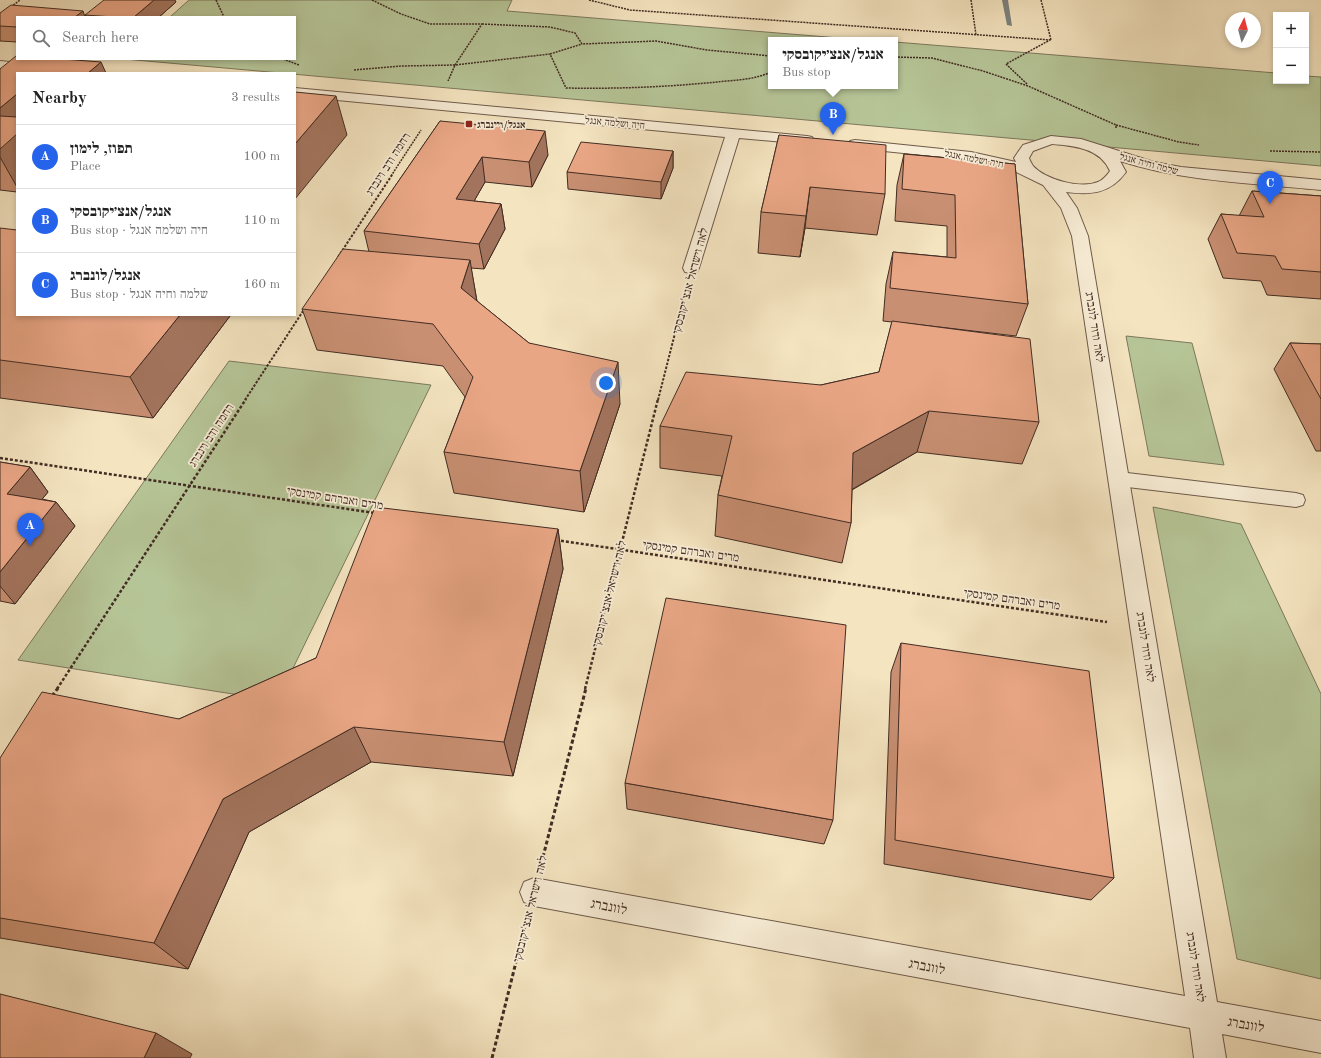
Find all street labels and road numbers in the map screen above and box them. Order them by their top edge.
street label: חיה ושלמה אנגל [584,115,645,131]
street label: רחמה ודב וינברג [364,131,414,198]
street label: חיה ושלמה אנגל [943,148,1004,170]
street label: שלמה וחיה אנגל [1118,151,1179,177]
street label: לאה וישראל אנצ'יקובסקי [669,226,711,336]
street label: לאה ודוד לונברג [1083,291,1108,363]
street label: רחמה ודב וינברג [187,402,237,469]
street label: מרים ואברהם קמינסקי [286,485,384,513]
street label: לאה וישראל אנצ'יקובסקי [589,539,629,649]
street label: מרים ואברהם קמינסקי [642,539,740,565]
street label: מרים ואברהם קמינסקי [963,587,1061,613]
street label: לאה ודוד לונברג [1134,611,1159,683]
street label: לאה וישראל אנצ'יקובסקי [510,854,550,964]
street label: לוונברג [589,896,629,917]
street label: לאה ודוד לונברג [1184,931,1209,1003]
street label: לוונברג [907,956,947,977]
street label: לוונברג [1226,1014,1266,1035]

